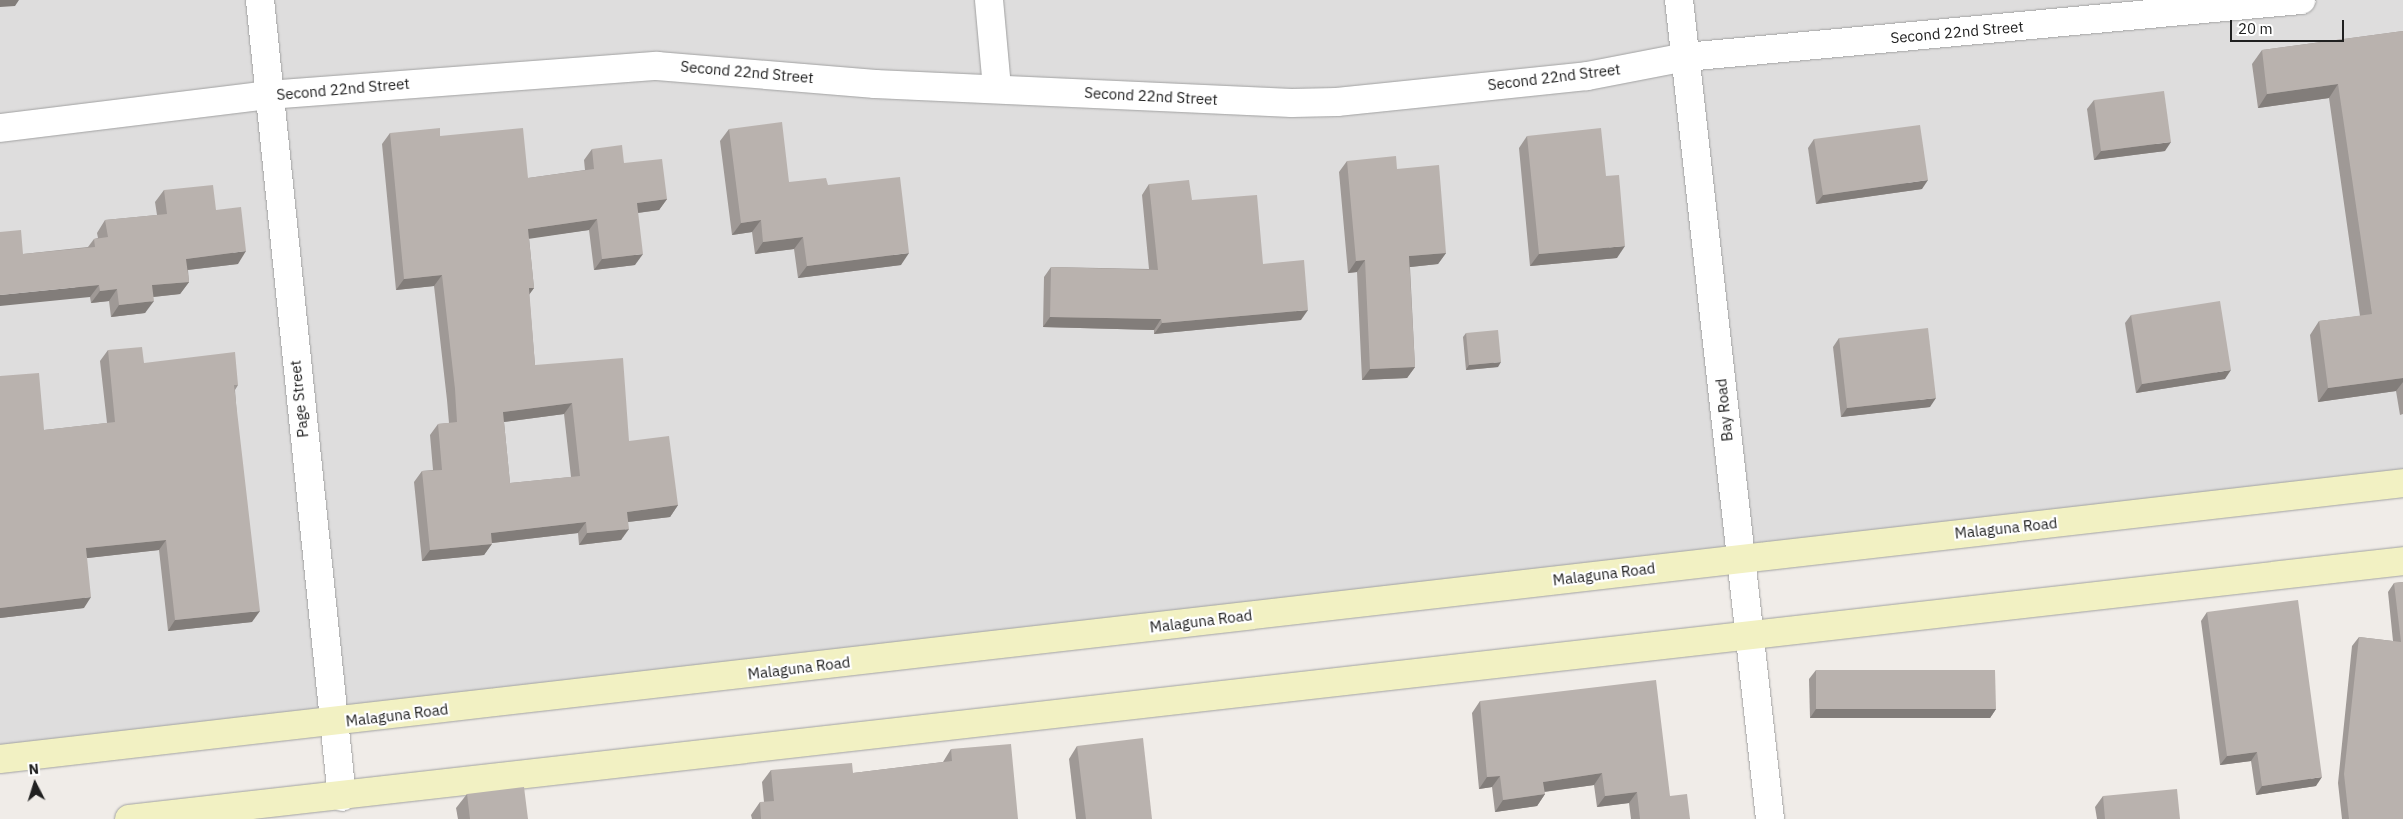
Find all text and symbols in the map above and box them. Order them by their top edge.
scale bar [2233,10,2347,42]
street label: Second 22nd Street [1890,17,2024,47]
text: 20 m [2238,19,2273,38]
street label: Second 22nd Street [680,57,814,87]
street label: Second 22nd Street [1487,60,1621,94]
street label: Second 22nd Street [276,74,410,104]
street label: Second 22nd Street [1084,84,1218,108]
street label: Page Street [286,359,312,439]
street label: Bay Road [1712,378,1736,442]
street label: Malaguna Road [1954,514,2058,542]
street label: Malaguna Road [1552,559,1656,589]
street label: Malaguna Road [1149,606,1253,636]
street label: Malaguna Road [747,653,851,683]
street label: Malaguna Road [345,700,449,730]
north arrow [10,759,60,809]
text: N [28,760,40,778]

